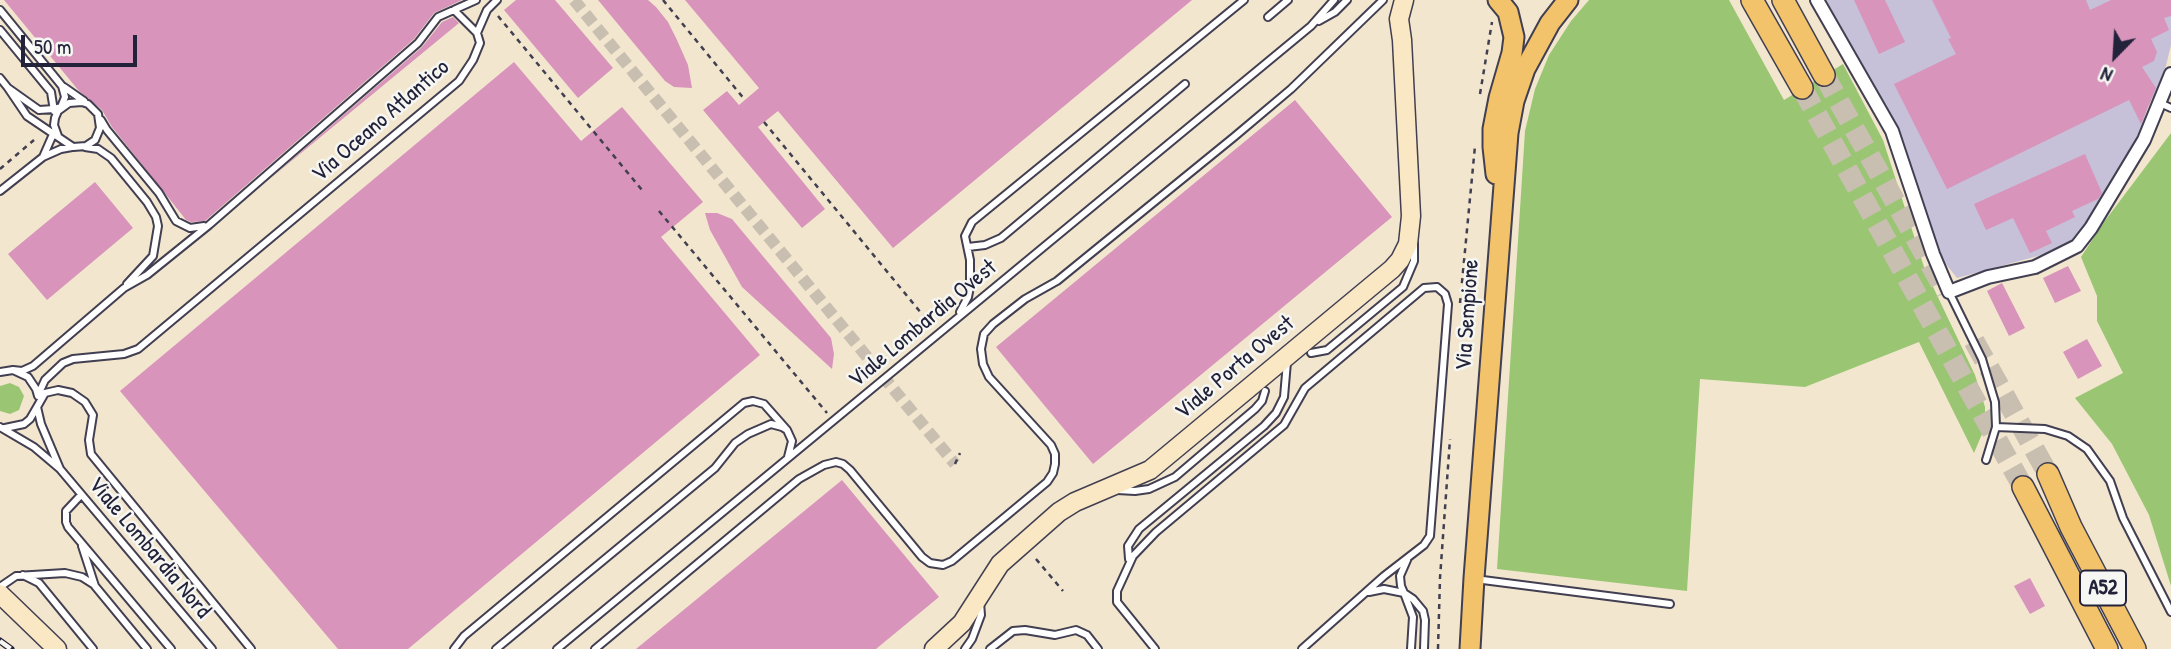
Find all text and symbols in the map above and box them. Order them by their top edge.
scale bar [24,21,140,65]
north arrow [2080,21,2150,91]
text: 50 m [34,32,71,61]
street label: Via Oceano Atlantico [307,54,455,188]
text: N [2097,61,2116,89]
street label: Viale Lombardia Ovest [843,254,1003,394]
street label: Via Sempione [1450,258,1486,372]
street label: Viale Porta Ovest [1170,310,1300,426]
street label: Viale Lombardia Nord [82,472,216,624]
road number: A52 [2080,570,2126,606]

